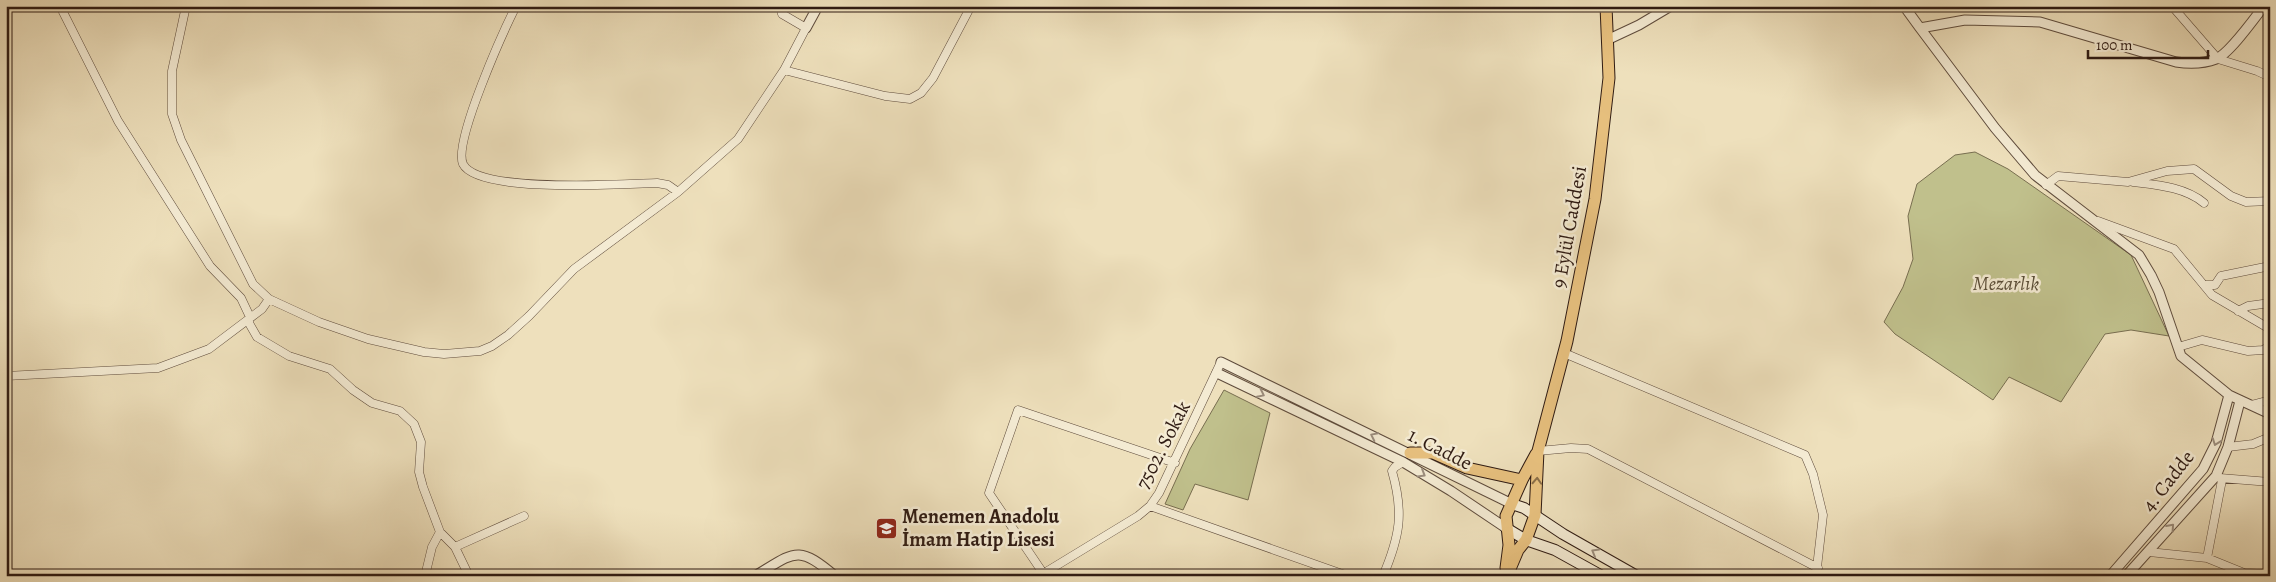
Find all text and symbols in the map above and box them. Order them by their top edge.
scale bar [2088,28,2208,60]
text: 100 m [2096,35,2133,55]
street label: 9 Eylül Caddesi [1545,164,1593,290]
park label: Mezarlık [1973,270,2039,297]
one-way arrow [1256,388,1265,398]
street label: 7502. Sokak [1129,396,1197,494]
street label: 1. Cadde [1403,421,1477,477]
one-way arrow [1370,431,1379,442]
one-way arrow [2212,437,2222,445]
street label: 4. Cadde [2136,445,2201,517]
one-way arrow [1417,467,1426,477]
one-way arrow [1531,477,1542,485]
place label: Menemen Anadolu İmam Hatip Lisesi [902,503,1059,553]
school or university icon: Menemen Anadolu İmam Hatip Lisesi [874,516,898,540]
one-way arrow [2165,524,2174,533]
one-way arrow [1591,548,1600,558]

